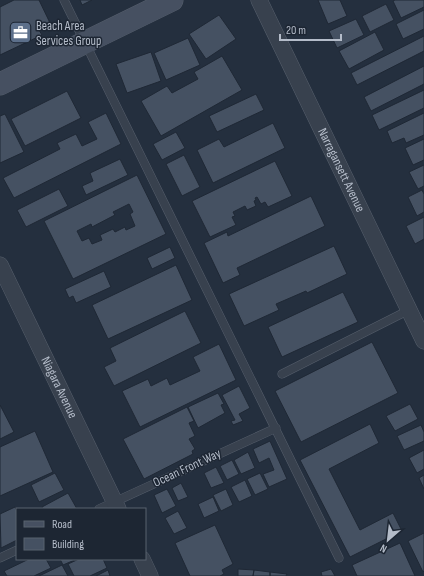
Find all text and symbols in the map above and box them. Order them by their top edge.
scale bar [280,16,341,42]
place label: Beach Area Services Group [36,18,101,49]
office icon: Beach Area Services Group [7,20,33,46]
text: 20 m [286,23,306,38]
street label: Narragansett Avenue [314,126,368,215]
street label: Niagara Avenue [38,354,81,421]
street label: Ocean Front Way [151,445,223,491]
legend [16,508,146,560]
text: Road [52,517,72,532]
north arrow [368,520,408,560]
text: Building [52,537,84,552]
text: N [378,541,389,556]

